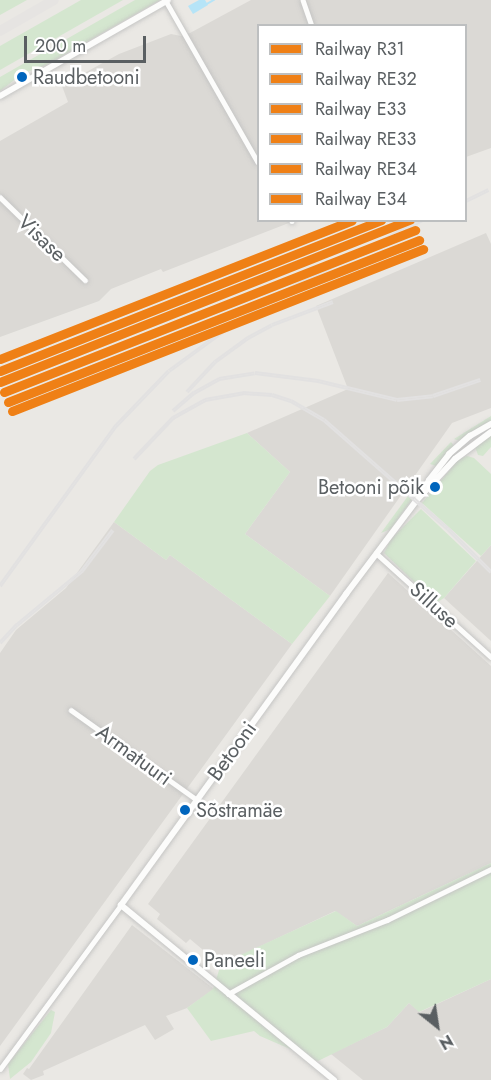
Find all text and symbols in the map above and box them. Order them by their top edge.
scale bar [27,24,148,62]
legend [257,24,467,222]
text: 200 m [35,33,86,59]
text: Railway R31 [315,36,405,62]
place label: Raudbetooni [33,65,140,89]
text: Railway RE32 [315,66,417,92]
marker: Raudbetooni [16,71,28,83]
text: Railway E33 [315,96,406,122]
text: Railway RE33 [315,126,416,152]
text: Railway RE34 [315,156,417,182]
text: Railway E34 [315,186,407,212]
street label: Visase [13,209,71,267]
place label: Betooni põik [318,475,424,499]
marker: Betooni põik [429,481,441,493]
street label: Silluse [404,577,464,633]
street label: Betooni [202,716,262,786]
street label: Armatuuri [91,719,177,791]
place label: Sõstramäe [196,798,283,822]
marker: Sõstramäe [179,804,191,816]
place label: Paneeli [204,948,265,972]
marker: Paneeli [187,954,199,966]
north arrow [407,996,467,1056]
text: N [435,1029,458,1055]

